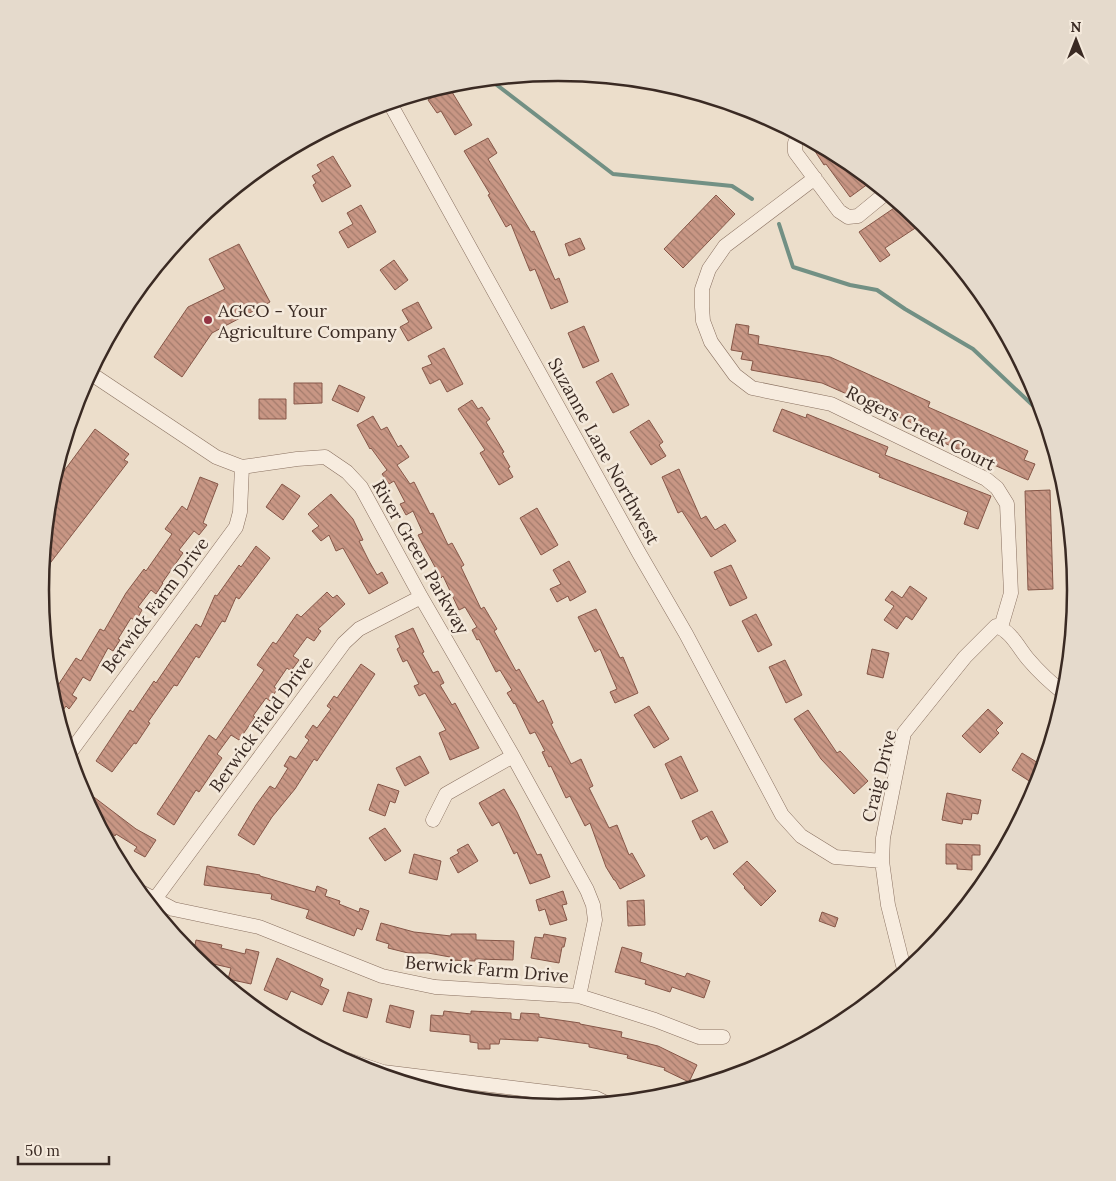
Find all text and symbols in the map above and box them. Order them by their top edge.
north arrow [1051,15,1101,65]
text: N [1071,18,1082,36]
place label: AGCO - Your Agriculture Company [217,299,397,343]
marker: AGCO - Your Agriculture Company [202,314,214,326]
street label: Suzanne Lane Northwest [543,354,665,548]
street label: Rogers Creek Court [842,380,1000,476]
street label: River Green Parkway [367,476,475,639]
street label: Berwick Farm Drive [96,532,214,678]
street label: Berwick Field Drive [204,651,318,796]
street label: Craig Drive [856,727,902,825]
street label: Berwick Farm Drive [404,950,570,988]
scale bar [18,1134,109,1166]
text: 50 m [25,1141,60,1160]

